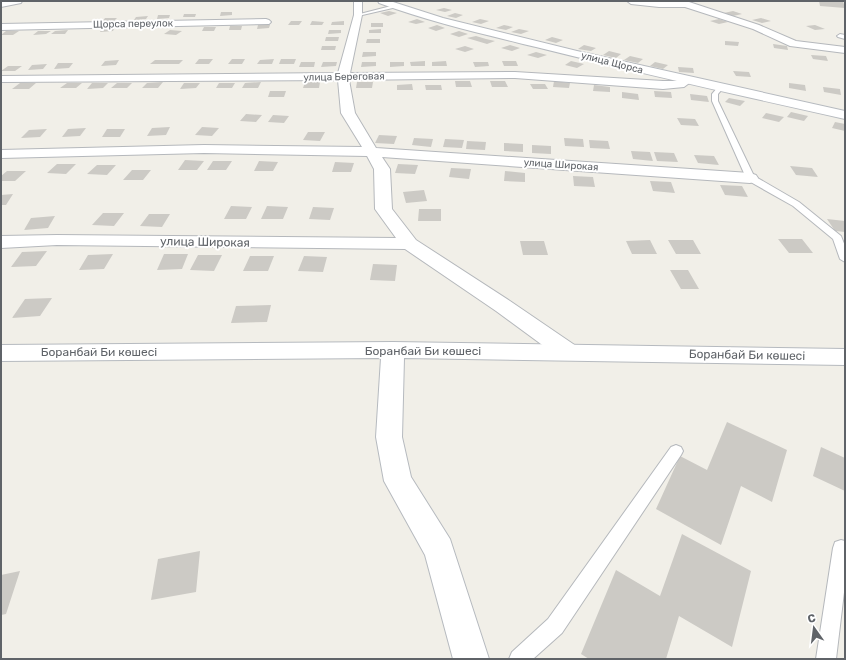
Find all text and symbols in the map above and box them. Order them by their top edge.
street label: Щорса переулок [93,17,174,31]
street label: улица Щорса [580,49,644,77]
street label: улица Береговая [303,70,385,84]
street label: улица Широкая [523,156,599,174]
street label: улица Широкая [160,234,250,250]
street label: Боранбай Би көшесі [365,344,481,358]
street label: Боранбай Би көшесі [41,345,157,359]
street label: Боранбай Би көшесі [689,347,805,363]
north arrow [794,608,834,648]
text: С [806,611,817,626]

